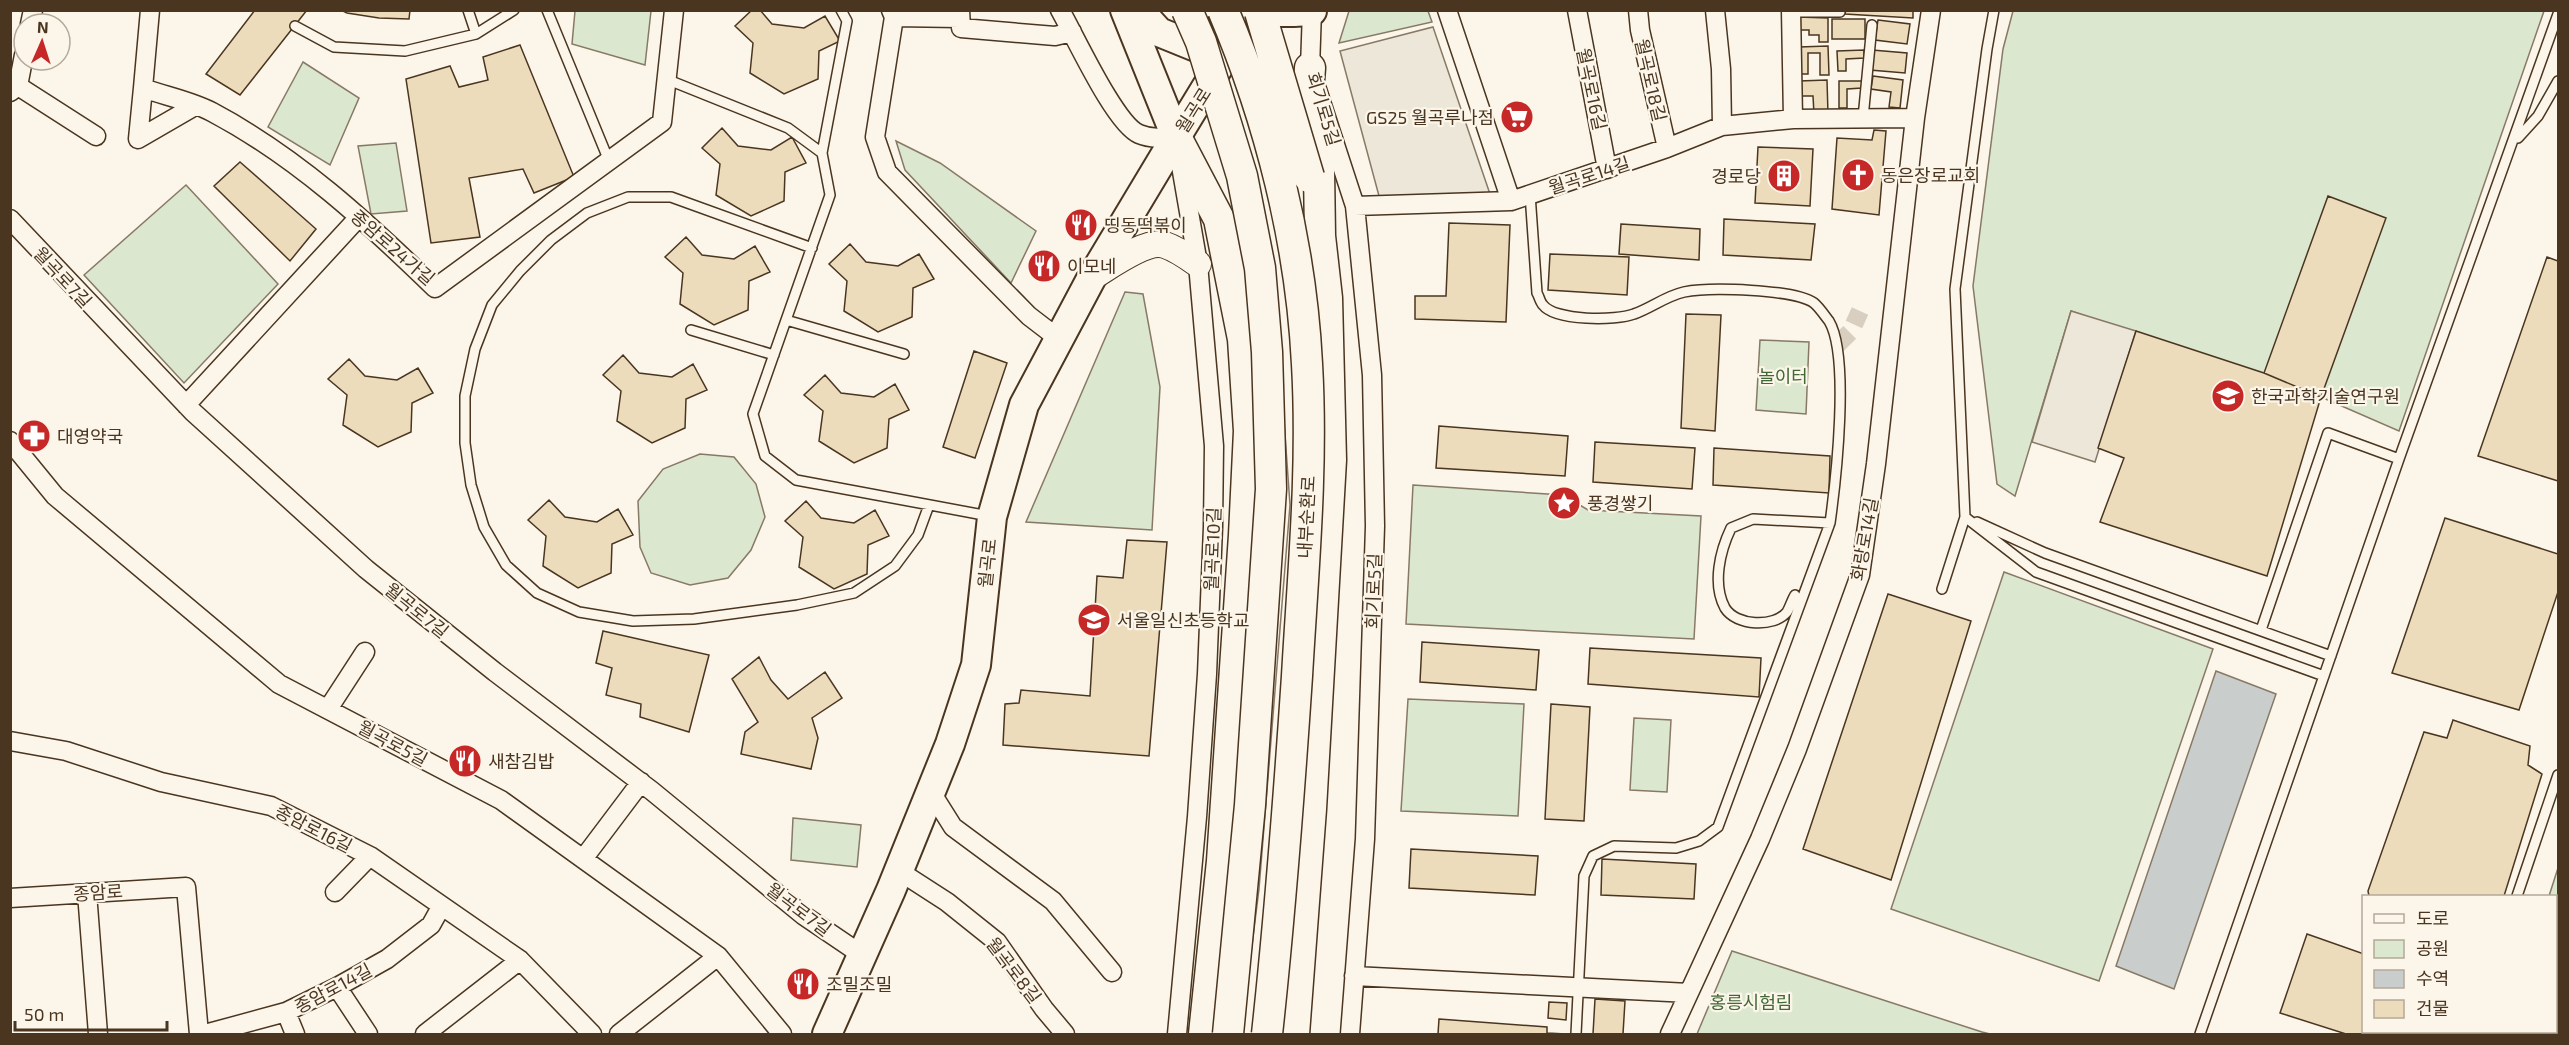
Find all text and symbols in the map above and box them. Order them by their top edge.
north arrow [12,12,72,72]
text: N [37,17,49,36]
street label: 월곡로18길 [1631,36,1671,124]
street label: 월곡로16길 [1573,46,1611,132]
street label: 회기로5길 [1302,69,1346,149]
street label: 월곡로 [1171,83,1215,137]
supermarket icon: GS25 월곡루나점 [1499,99,1535,135]
place label: GS25 월곡루나점 [1366,106,1494,128]
street label: 월곡로14길 [1545,151,1633,199]
church icon: 동은장로교회 [1840,157,1876,193]
building icon: 경로당 [1766,158,1802,194]
place label: 동은장로교회 [1881,164,1980,186]
place label: 경로당 [1711,165,1761,187]
street label: 종암로24가길 [347,205,439,289]
restaurant icon: 띵동떡볶이 [1063,207,1099,243]
place label: 띵동떡볶이 [1104,214,1187,236]
street label: 월곡로7길 [29,242,97,312]
restaurant icon: 이모네 [1026,248,1062,284]
place label: 이모네 [1067,255,1117,277]
park label: 놀이터 [1758,365,1808,387]
school or university icon: 한국과학기술연구원 [2210,378,2246,414]
place label: 한국과학기술연구원 [2251,385,2400,407]
pharmacy icon: 대영약국 [16,418,52,454]
place label: 대영약국 [57,425,123,447]
street label: 내부순환로 [1293,475,1319,559]
place icon: 풍경쌓기 [1546,485,1582,521]
place label: 풍경쌓기 [1587,492,1653,514]
street label: 화랑로14길 [1846,495,1882,583]
street label: 월곡로10길 [1200,507,1224,591]
street label: 월곡로 [973,537,1001,589]
street label: 회기로5길 [1361,553,1385,629]
street label: 월곡로7길 [381,578,453,642]
school or university icon: 서울일신초등학교 [1076,602,1112,638]
place label: 서울일신초등학교 [1117,609,1249,631]
street label: 월곡로5길 [354,715,432,771]
restaurant icon: 새참김밥 [447,743,483,779]
place label: 새참김밥 [488,750,554,772]
street label: 종암로16길 [272,799,356,857]
street label: 월곡로7길 [762,878,836,940]
street label: 종암로 [72,879,124,905]
legend [2362,895,2557,1033]
text: 도로 [2416,907,2449,929]
street label: 월곡로8길 [982,933,1046,1007]
text: 공원 [2416,937,2449,959]
street label: 종암로14길 [291,958,375,1018]
restaurant icon: 조밀조밀 [785,966,821,1002]
text: 수역 [2416,967,2449,989]
place label: 조밀조밀 [826,973,892,995]
park label: 홍릉시험림 [1710,991,1792,1013]
scale bar [15,994,166,1032]
text: 건물 [2416,997,2449,1019]
text: 50 m [24,1003,64,1025]

